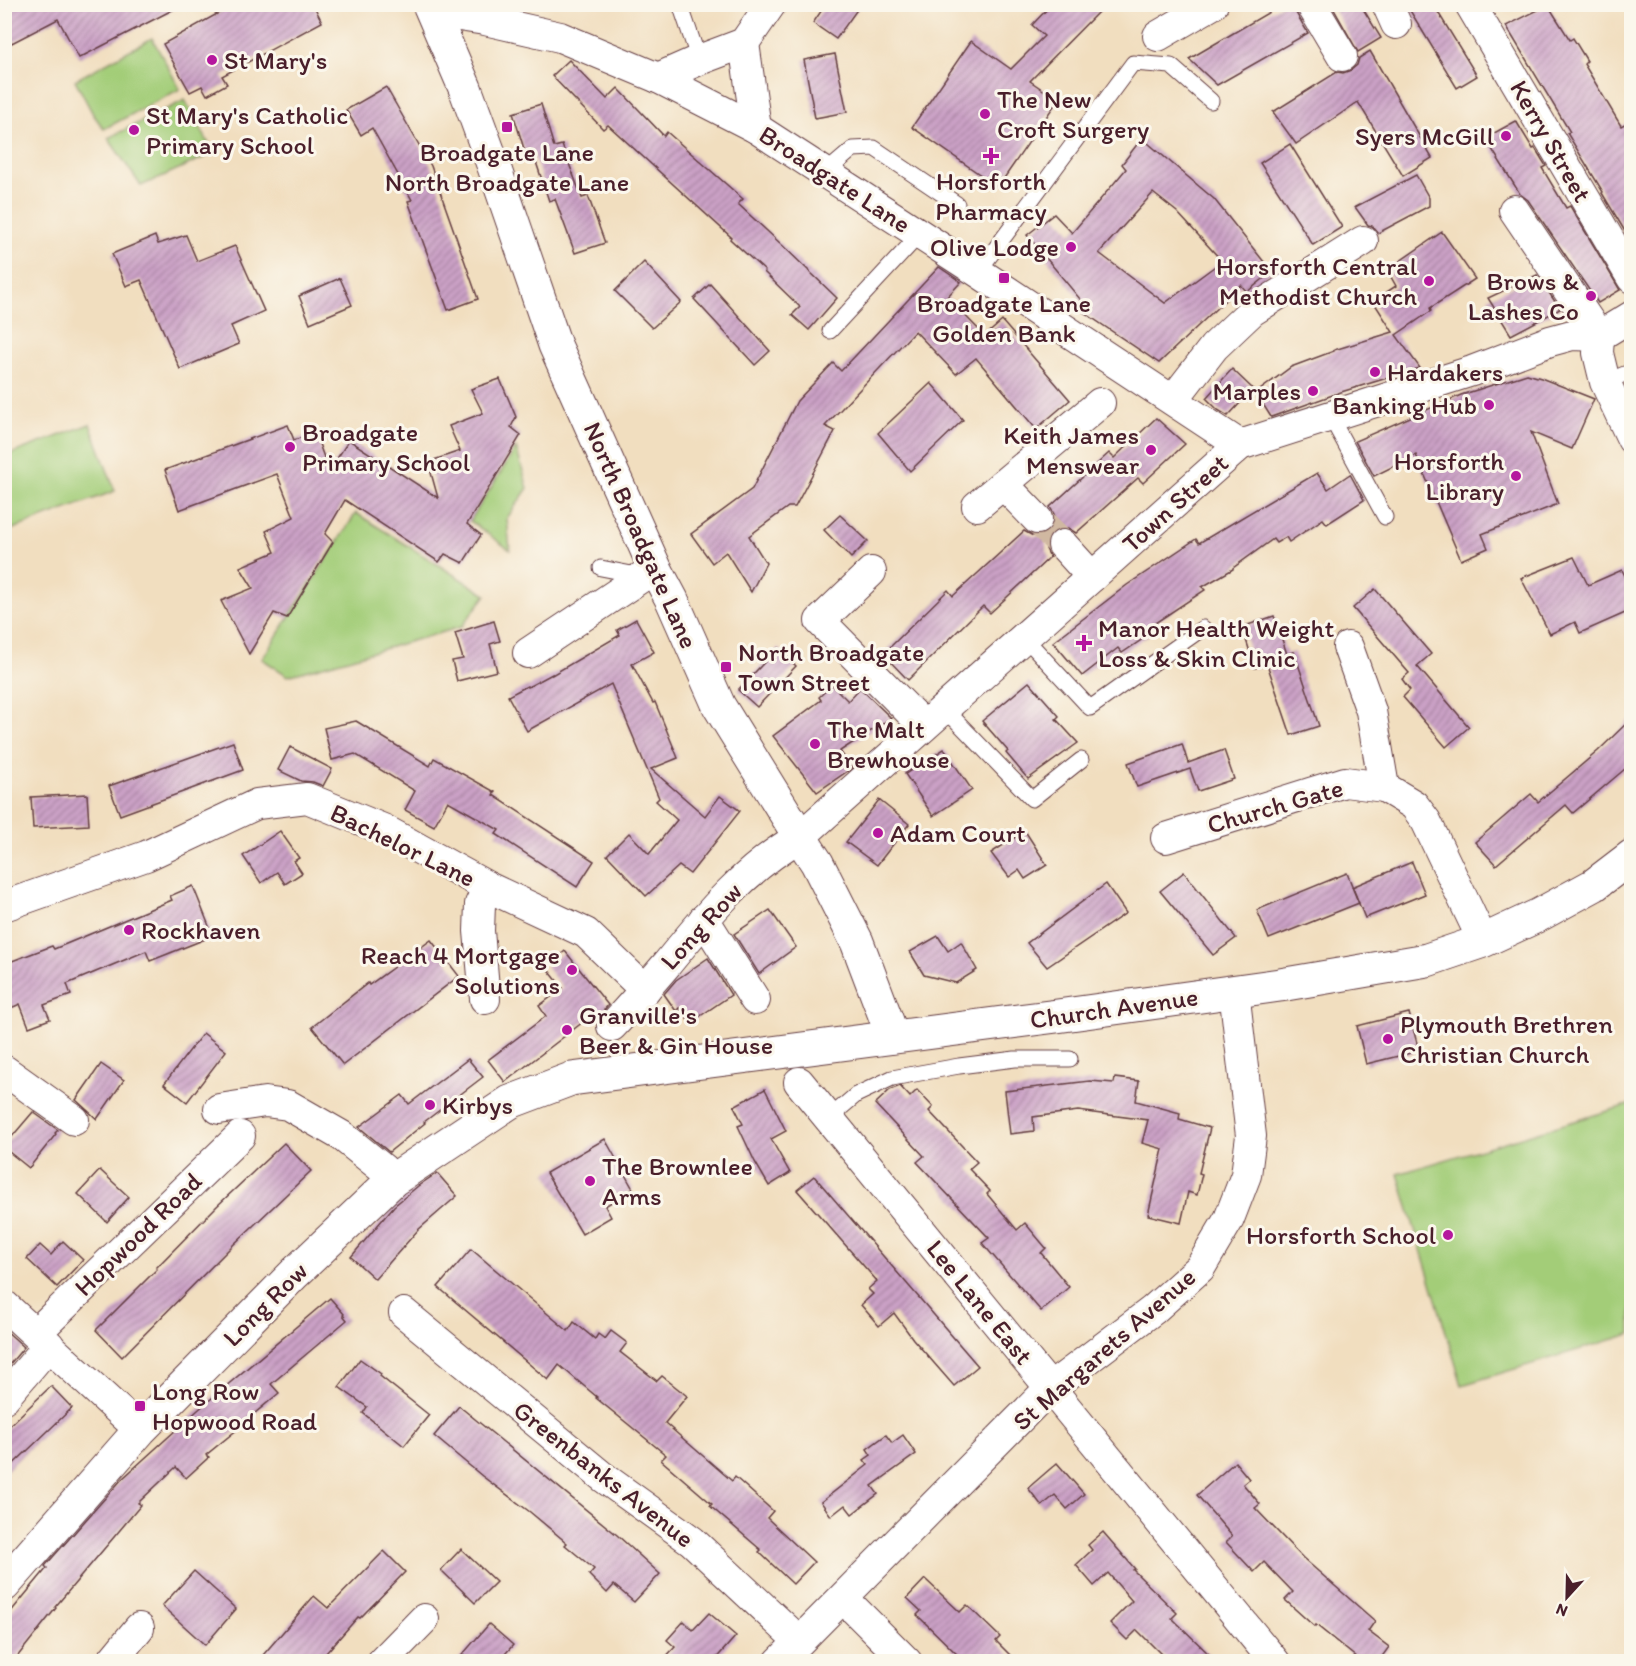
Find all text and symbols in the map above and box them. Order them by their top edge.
place label: St Mary's [224,44,327,76]
marker: St Mary's [205,53,219,67]
street label: Kerry Street [1503,74,1599,208]
place label: The New Croft Surgery [997,83,1149,145]
place label: St Mary's Catholic Primary School [146,99,348,161]
marker: The New Croft Surgery [978,107,992,121]
street label: Broadgate Lane [753,118,917,240]
marker: Broadgate Lane North Broadgate Lane [500,120,514,134]
place label: Syers McGill [1355,120,1494,152]
marker: St Mary's Catholic Primary School [127,123,141,137]
marker: Syers McGill [1499,129,1513,143]
place label: Broadgate Lane North Broadgate Lane [385,136,629,198]
marker: Horsforth Pharmacy [984,149,998,163]
place label: Horsforth Pharmacy [935,165,1047,227]
place label: Olive Lodge [930,231,1059,263]
marker: Olive Lodge [1064,240,1078,254]
place label: Horsforth Central Methodist Church [1216,250,1417,312]
place label: Brows & Lashes Co [1468,265,1579,327]
marker: Broadgate Lane Golden Bank [997,271,1011,285]
marker: Horsforth Central Methodist Church [1422,274,1436,288]
place label: Broadgate Lane Golden Bank [917,287,1091,349]
marker: Brows & Lashes Co [1584,289,1598,303]
place label: Hardakers [1387,356,1503,388]
marker: Hardakers [1368,365,1382,379]
place label: Marples [1213,375,1301,407]
marker: Marples [1306,384,1320,398]
place label: Banking Hub [1332,389,1477,421]
marker: Banking Hub [1482,398,1496,412]
place label: Broadgate Primary School [302,416,470,478]
street label: North Broadgate Lane [577,417,705,653]
place label: Keith James Menswear [1003,419,1140,481]
marker: Broadgate Primary School [283,440,297,454]
marker: Keith James Menswear [1144,443,1158,457]
place label: Horsforth Library [1394,445,1504,507]
street label: Town Street [1115,447,1235,559]
marker: Horsforth Library [1509,469,1523,483]
place label: Manor Health Weight Loss & Skin Clinic [1098,612,1334,674]
marker: Manor Health Weight Loss & Skin Clinic [1075,634,1093,652]
place label: North Broadgate Town Street [738,636,924,698]
marker: North Broadgate Town Street [719,660,733,674]
place label: The Malt Brewhouse [827,713,950,775]
marker: The Malt Brewhouse [808,737,822,751]
street label: Church Gate [1203,771,1347,841]
street label: Bachelor Lane [325,796,481,894]
place label: Adam Court [890,817,1026,849]
marker: Adam Court [871,826,885,840]
street label: Long Row [653,875,749,977]
place label: Rockhaven [141,914,261,946]
marker: Rockhaven [122,923,136,937]
place label: Reach 4 Mortgage Solutions [361,939,560,1001]
marker: Reach 4 Mortgage Solutions [565,963,579,977]
street label: Church Avenue [1028,980,1200,1036]
place label: Granville's Beer & Gin House [579,999,773,1061]
place label: Plymouth Brethren Christian Church [1400,1008,1613,1070]
marker: Granville's Beer & Gin House [560,1023,574,1037]
marker: Plymouth Brethren Christian Church [1381,1032,1395,1046]
place label: Kirbys [442,1089,513,1121]
marker: Kirbys [423,1098,437,1112]
place label: The Brownlee Arms [602,1150,753,1212]
street label: Hopwood Road [67,1165,209,1303]
marker: The Brownlee Arms [583,1174,597,1188]
place label: Horsforth School [1246,1219,1436,1251]
marker: Horsforth School [1441,1228,1455,1242]
street label: Lee Lane East [920,1233,1040,1371]
street label: Long Row [216,1255,314,1353]
street label: St Margarets Avenue [1006,1261,1202,1437]
place label: Long Row Hopwood Road [152,1375,318,1437]
street label: Greenbanks Avenue [507,1393,701,1555]
marker: Long Row Hopwood Road [133,1399,147,1413]
north arrow [1537,1567,1597,1627]
text: N [1553,1600,1570,1621]

